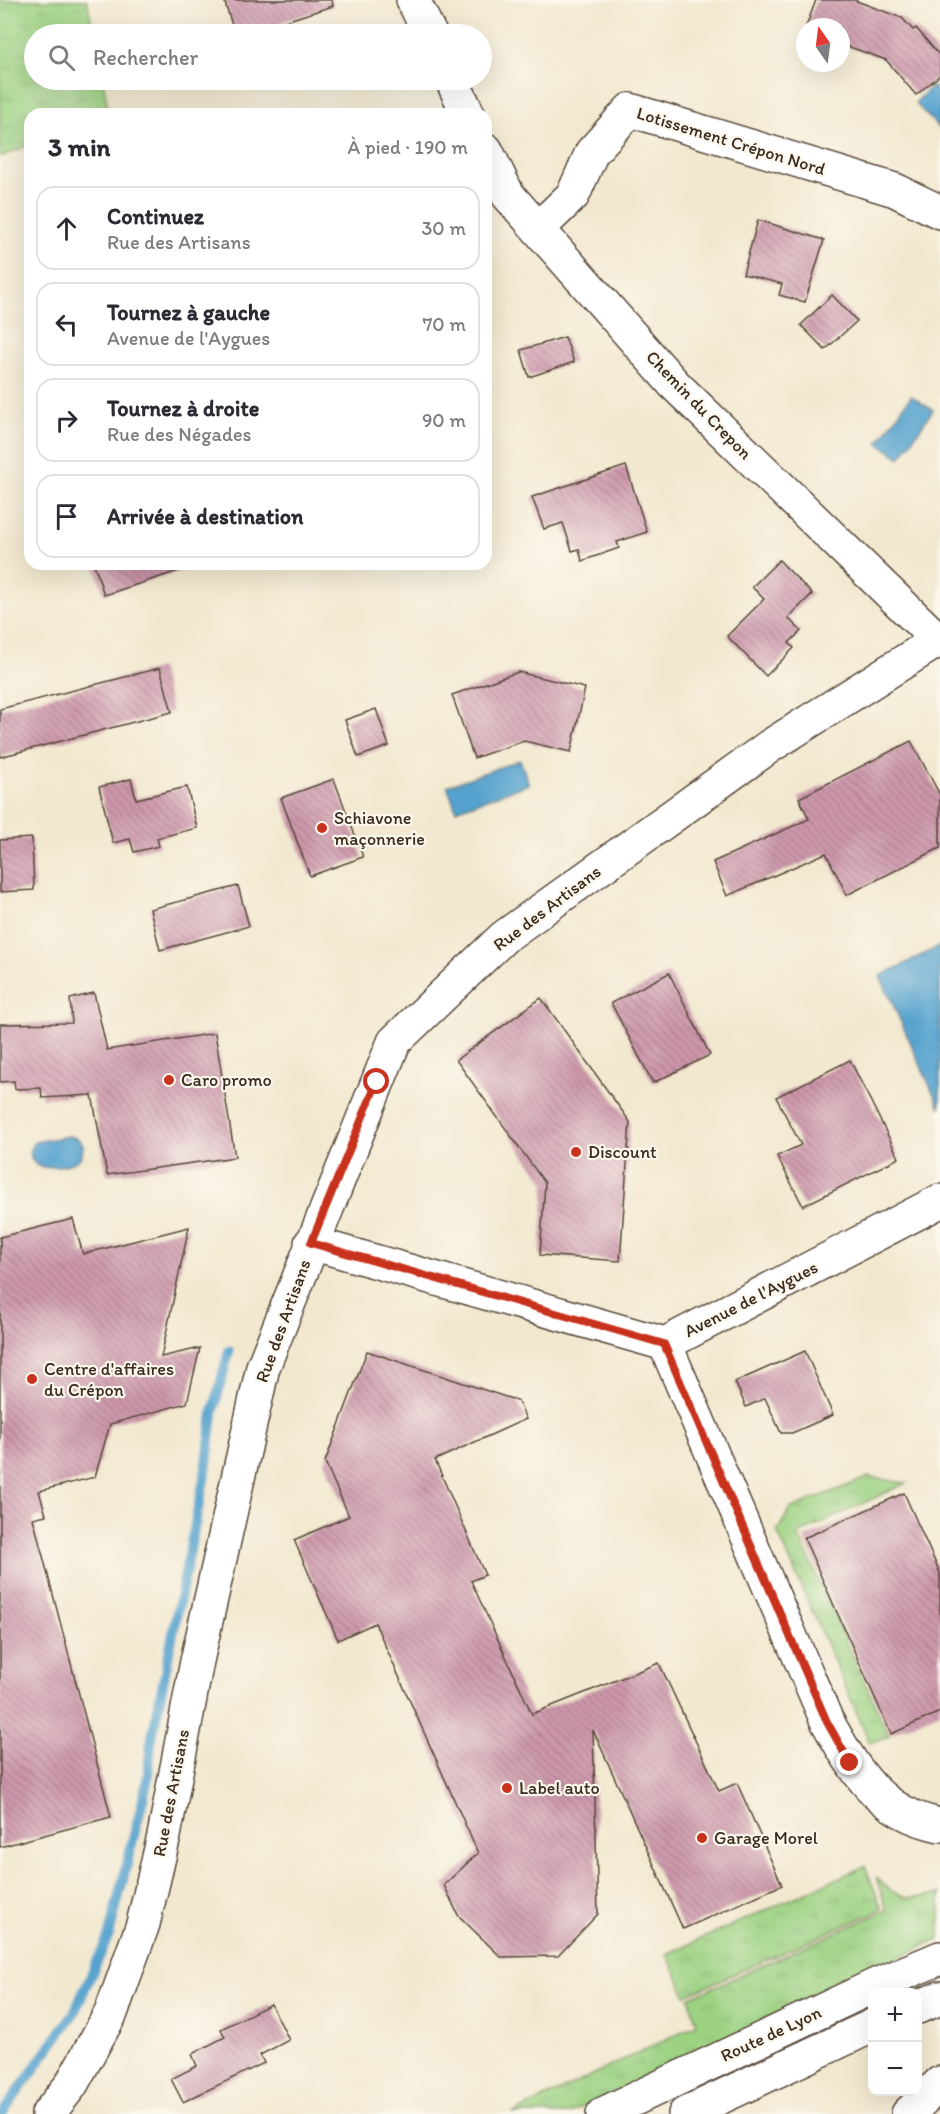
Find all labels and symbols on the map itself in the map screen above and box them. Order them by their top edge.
north arrow [796,18,850,72]
street label: Lotissement Crépon Nord [634,102,828,180]
street label: Chemin du Crepon [641,346,757,464]
place label: Schiavone maçonnerie [334,807,425,850]
marker: Schiavone maçonnerie [315,821,329,835]
street label: Rue des Artisans [489,860,605,956]
route start [363,1068,389,1094]
place label: Caro promo [181,1069,272,1091]
marker: Caro promo [162,1073,176,1087]
place label: Discount [588,1141,657,1163]
marker: Discount [569,1145,583,1159]
street label: Avenue de l'Aygues [681,1256,821,1342]
street label: Rue des Artisans [251,1257,315,1385]
place label: Centre d'affaires du Crépon [44,1358,174,1401]
marker: Centre d'affaires du Crépon [25,1372,39,1386]
street label: Rue des Artisans [148,1727,194,1859]
route end [836,1749,862,1775]
place label: Label auto [519,1777,600,1799]
marker: Label auto [500,1781,514,1795]
place label: Garage Morel [714,1827,818,1849]
marker: Garage Morel [695,1831,709,1845]
street label: Route de Lyon [717,2001,825,2067]

